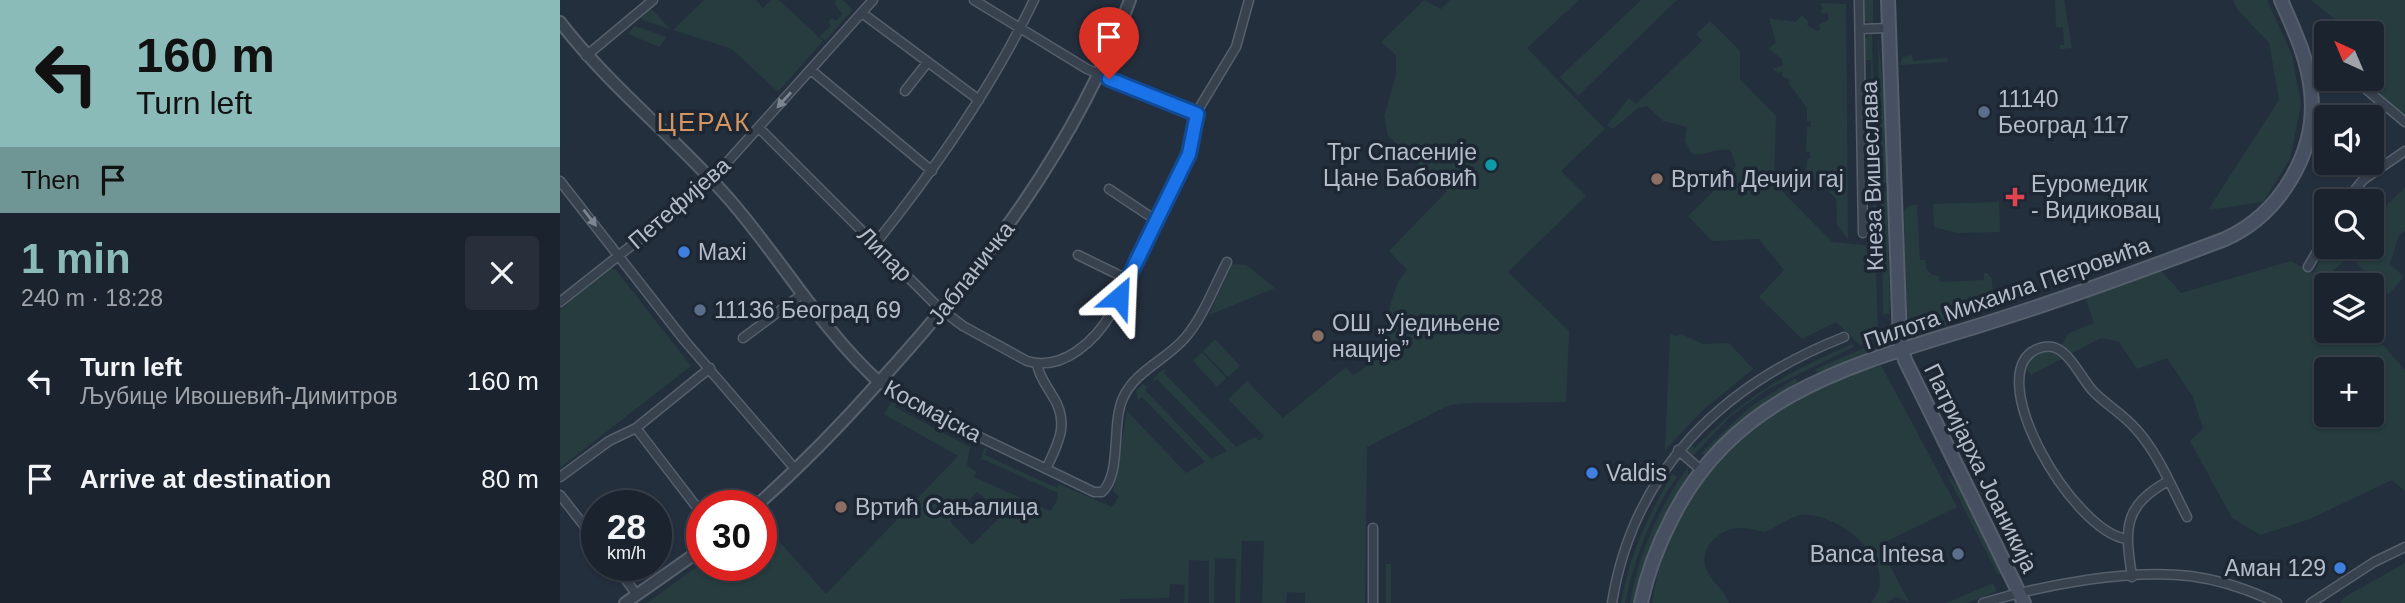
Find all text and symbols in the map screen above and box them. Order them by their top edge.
pin [1079,7,1139,79]
icon: arrive [1090,18,1128,56]
north arrow [2314,21,2384,91]
map controls [2314,21,2384,427]
icon: left [21,28,112,119]
text: 160 m [136,28,275,82]
street label: Кнеза Вишеслава [1856,80,1888,271]
text: Turn left [136,85,252,121]
place label: 11140 Београд 117 [1998,86,2129,138]
one-way arrow [776,91,792,108]
marker: 11140 Београд 117 [1976,104,1992,120]
button: sound [2314,105,2384,175]
district label: ЦЕРАК [657,107,751,137]
place label: Трг Спасеније Цане Бабовић [1323,139,1477,191]
street label: Петефијева [623,152,735,254]
marker: Трг Спасеније Цане Бабовић [1483,157,1499,173]
icon: arrive [94,161,132,199]
text: Then [21,165,80,195]
place label: Вртић Дечији гај [1671,166,1844,192]
marker: Вртић Дечији гај [1649,171,1665,187]
place label: Еуромедик - Видиковац [2031,171,2161,223]
marker: Еуромедик - Видиковац [2005,187,2025,207]
button: search [2314,189,2384,259]
one-way arrow [582,209,596,227]
street label: Јабланичка [923,216,1019,330]
street label: Липар [852,221,918,287]
street label: Пилота Михаила Петровића [1860,232,2154,354]
text: 1 min [21,235,131,282]
button: close [465,236,539,310]
place label: Maxi [698,239,747,265]
marker: Maxi [676,244,692,260]
position arrow [1082,260,1156,334]
button: layers [2314,273,2384,343]
text: 240 m · 18:28 [21,285,163,311]
place label: 11136 Београд 69 [714,297,901,323]
marker: 11136 Београд 69 [692,302,708,318]
place label: ОШ „Уједињене нације” [1332,310,1500,362]
marker: ОШ „Уједињене нације” [1310,328,1326,344]
text: Turn left [80,352,182,382]
button: + [2314,357,2384,427]
street label: Патријарха Јоаникија [1919,359,2043,577]
icon: left [21,362,59,400]
text: 160 m [467,366,539,396]
street label: Космајска [880,375,986,448]
text: Љубице Ивошевић-Димитров [80,383,398,409]
icon: arrive [21,460,59,498]
place label: Valdis [1606,460,1667,486]
text: Arrive at destination [80,464,331,494]
text: 80 m [481,464,539,494]
marker: Valdis [1584,465,1600,481]
speed limit sign: 30 [686,490,777,581]
place label: Вртић Сањалица [855,494,1039,520]
marker: Вртић Сањалица [833,499,849,515]
text: 28 [607,507,646,546]
place label: Banca Intesa [1810,541,1944,567]
text: km/h [607,543,646,563]
marker: Banca Intesa [1950,546,1966,562]
place label: Аман 129 [2225,555,2326,581]
marker: Аман 129 [2332,560,2348,576]

